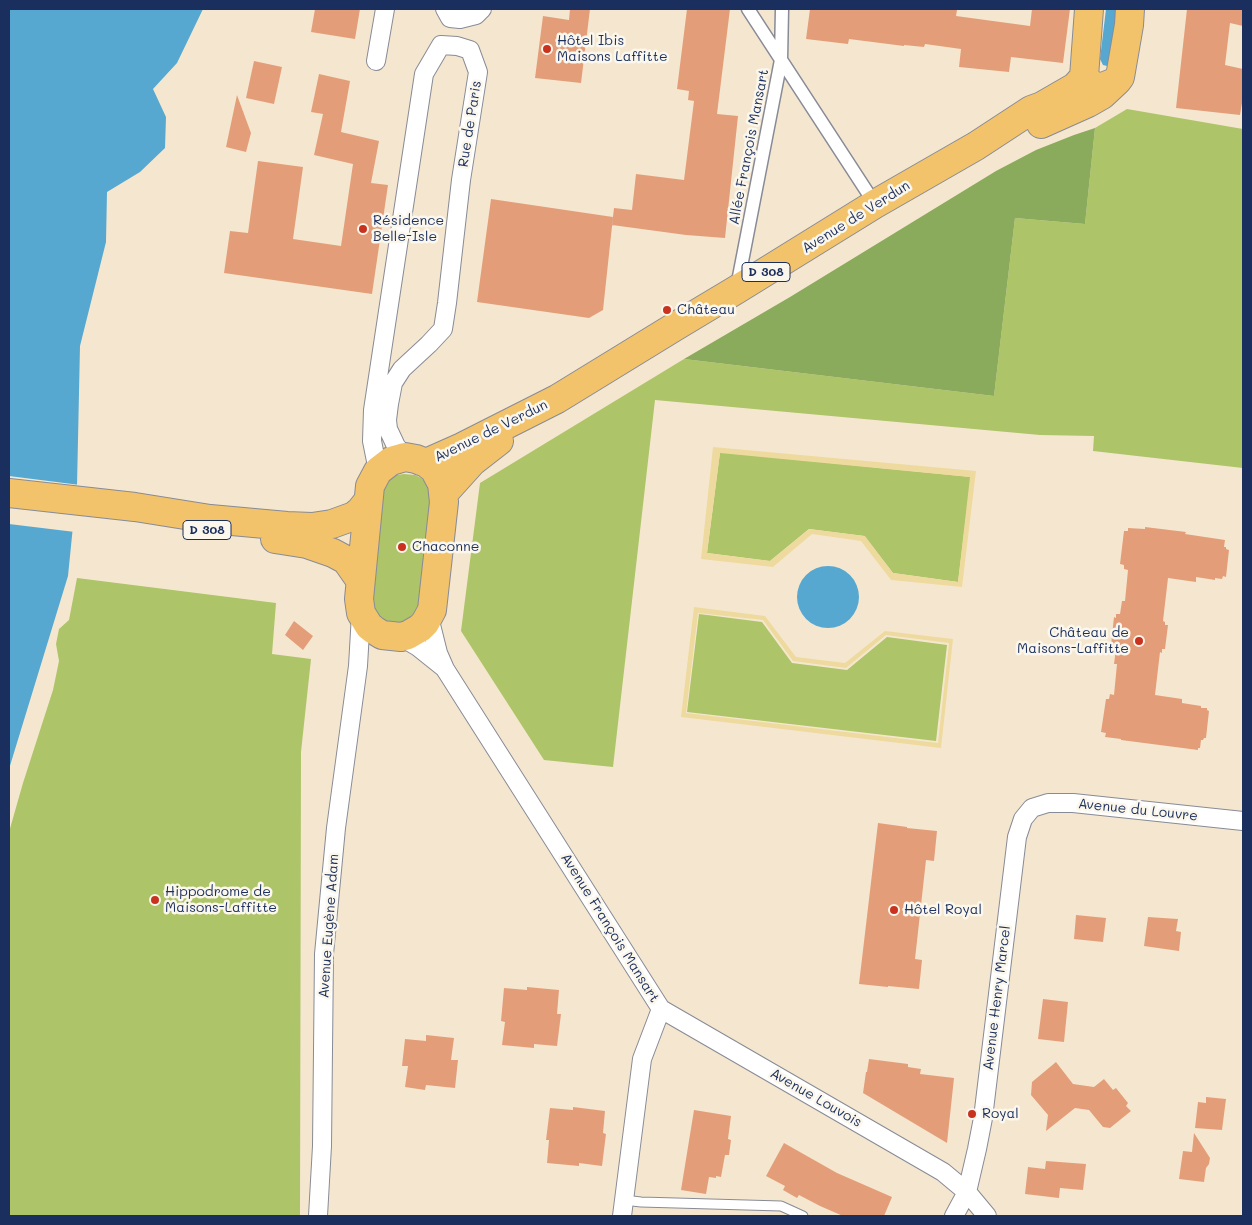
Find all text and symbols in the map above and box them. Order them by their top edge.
place label: Hôtel Ibis Maisons Laffitte [557,33,668,65]
marker: Hôtel Ibis Maisons Laffitte [541,43,553,55]
street label: Allée François Mansart [726,68,772,226]
street label: Rue de Paris [455,80,485,168]
street label: Avenue de Verdun [799,177,913,257]
place label: Résidence Belle-Isle [373,213,444,246]
marker: Résidence Belle-Isle [357,223,369,235]
road number: D 308 [742,262,790,282]
place label: Château [677,302,735,318]
marker: Château [661,304,673,316]
street label: Avenue de Verdun [432,396,550,466]
road number: D 308 [183,520,231,540]
place label: Chaconne [412,539,479,555]
marker: Chaconne [396,541,408,553]
place label: Château de Maisons-Laffitte [1017,625,1129,658]
marker: Château de Maisons-Laffitte [1133,635,1145,647]
street label: Avenue du Louvre [1077,795,1199,825]
street label: Avenue François Mansart [557,850,663,1006]
street label: Avenue Eugène Adam [316,853,342,999]
place label: Hippodrome de Maisons-Laffitte [165,884,277,916]
marker: Hippodrome de Maisons-Laffitte [149,894,161,906]
place label: Hôtel Royal [904,902,982,918]
marker: Hôtel Royal [888,904,900,916]
street label: Avenue Henry Marcel [980,925,1014,1071]
street label: Avenue Louvois [767,1065,865,1131]
place label: Royal [982,1106,1019,1122]
marker: Royal [966,1108,978,1120]

